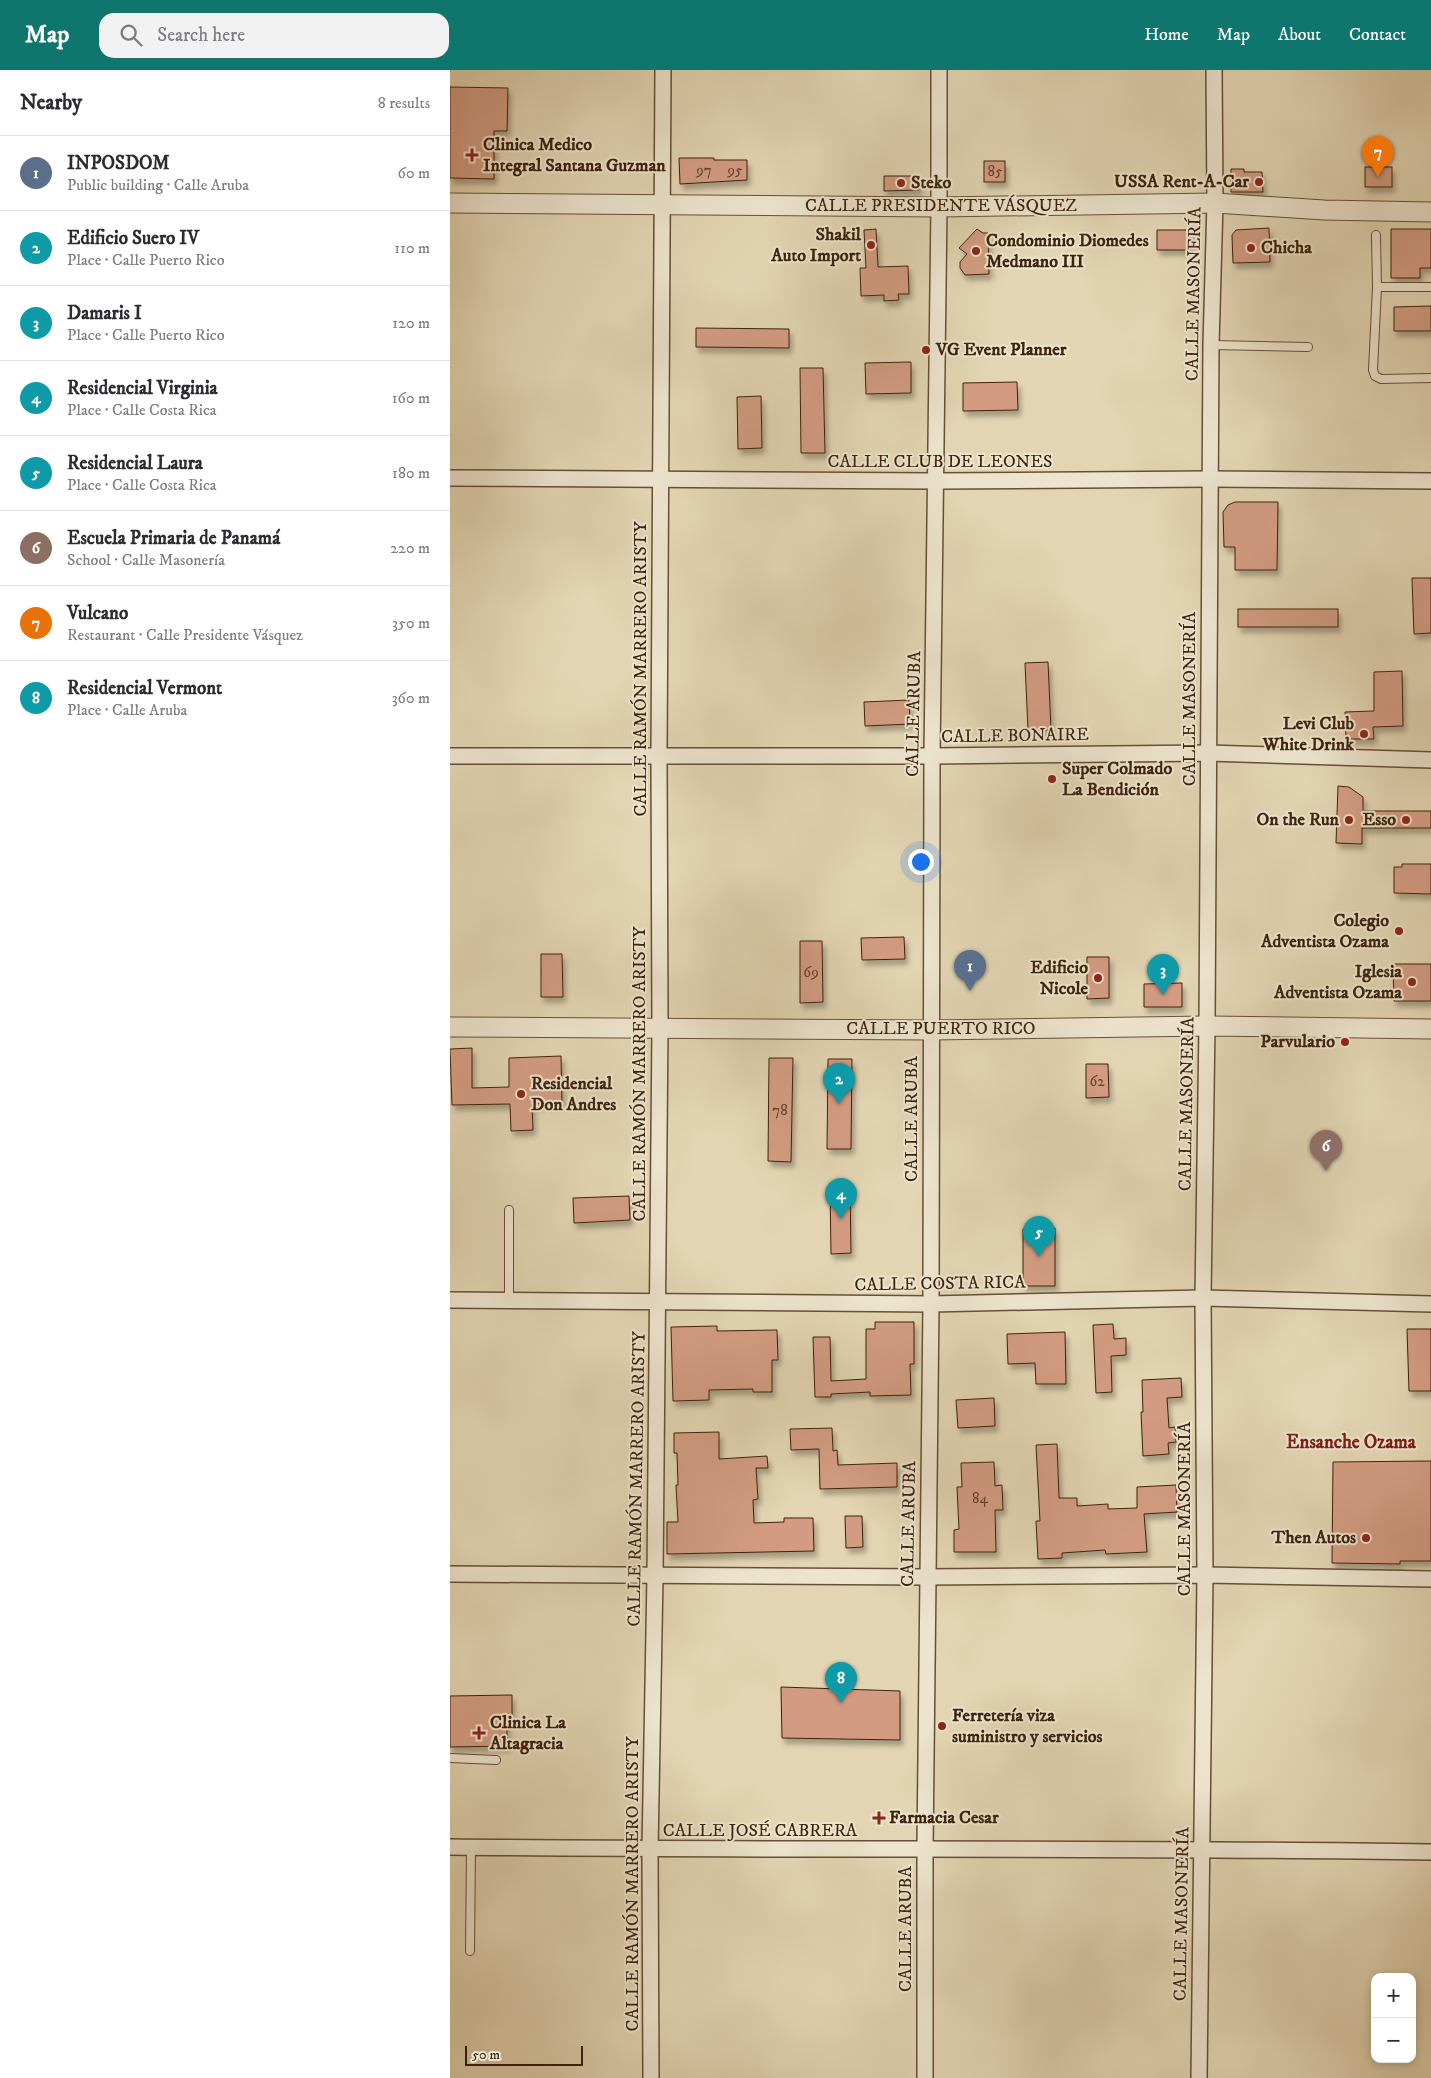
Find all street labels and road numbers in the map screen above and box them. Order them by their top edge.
street label: CALLE PRESIDENTE VÁSQUEZ [805,194,1077,217]
street label: CALLE MASONERÍA [1180,206,1207,381]
street label: CALLE CLUB DE LEONES [828,451,1052,473]
street label: CALLE RAMÓN MARRERO ARISTY [630,521,652,817]
street label: CALLE MASONERÍA [1178,611,1201,786]
street label: CALLE ARUBA [902,650,926,777]
street label: CALLE BONAIRE [941,724,1089,748]
street label: CALLE RAMÓN MARRERO ARISTY [629,926,651,1222]
street label: CALLE MASONERÍA [1173,1016,1200,1191]
street label: CALLE PUERTO RICO [846,1018,1036,1040]
street label: CALLE ARUBA [901,1056,923,1182]
street label: CALLE COSTA RICA [854,1271,1026,1296]
street label: CALLE RAMÓN MARRERO ARISTY [623,1331,651,1627]
street label: CALLE MASONERÍA [1173,1421,1196,1596]
street label: CALLE ARUBA [897,1460,921,1587]
street label: CALLE RAMÓN MARRERO ARISTY [622,1736,644,2032]
street label: CALLE JOSÉ CABRERA [663,1820,858,1842]
street label: CALLE MASONERÍA [1168,1826,1195,2001]
street label: CALLE ARUBA [895,1866,917,1992]

